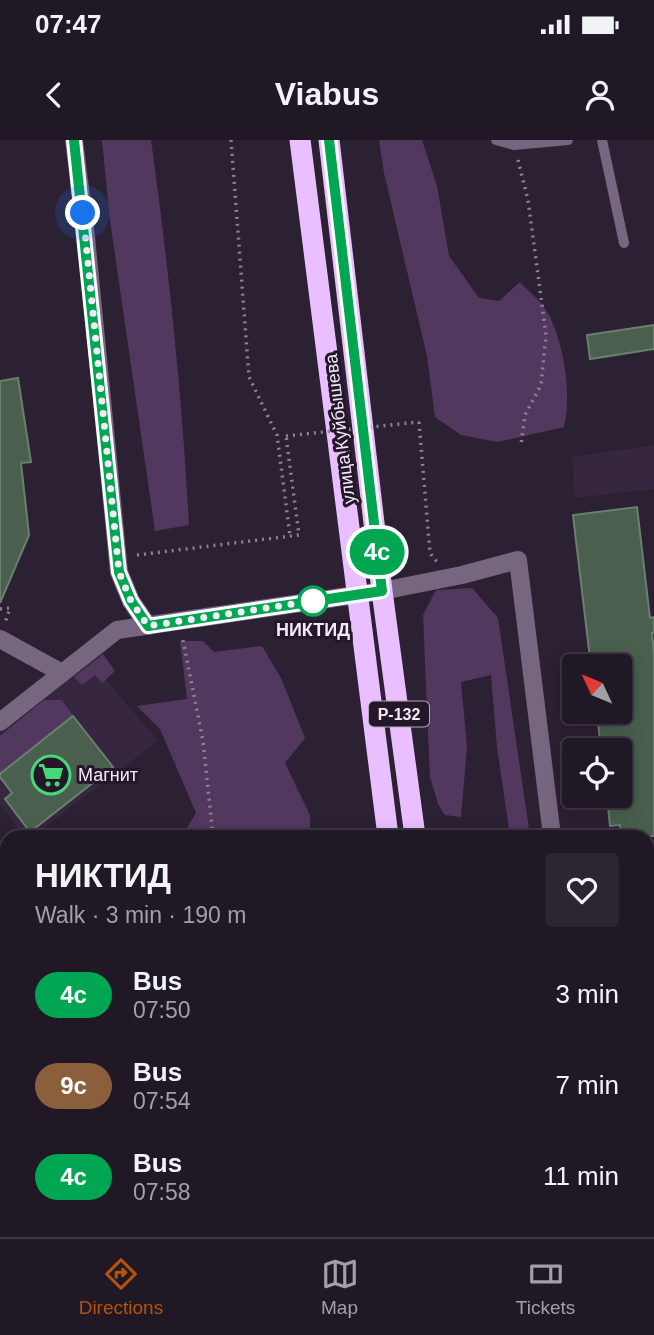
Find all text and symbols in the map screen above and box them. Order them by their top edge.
text: 07:47 [35,9,102,39]
icon: back [35,76,73,114]
text: Viabus [275,76,379,112]
icon: person [581,76,619,114]
your location [65,195,100,230]
street label: улица Куйбышева [321,352,359,505]
line badge: 4с [346,529,408,575]
text: 4с [364,538,390,565]
marker: НИКТИД [298,586,328,616]
place label: НИКТИД [276,620,350,640]
north arrow [562,654,632,724]
map controls [562,654,632,808]
road number: Р-132 [369,702,429,726]
button: locate [562,738,632,808]
supermarket icon: Магнит [30,754,72,796]
place label: Магнит [78,765,138,785]
button: heart [545,853,619,927]
text: НИКТИД [35,857,171,894]
text: Walk · 3 min · 190 m [35,902,246,928]
text: Bus [133,966,182,996]
text: 3 min [555,979,619,1009]
text: 4с [60,981,87,1008]
text: 07:50 [133,997,191,1023]
text: Bus [133,1057,182,1087]
text: 7 min [555,1070,619,1100]
text: 9с [60,1072,87,1099]
text: 07:54 [133,1088,191,1114]
text: Bus [133,1148,182,1178]
text: 11 min [543,1161,619,1191]
text: 4с [60,1163,87,1190]
text: 07:58 [133,1179,191,1205]
tab: Directions [79,1255,163,1319]
tab: Map [321,1255,359,1319]
tab: Tickets [516,1255,575,1319]

